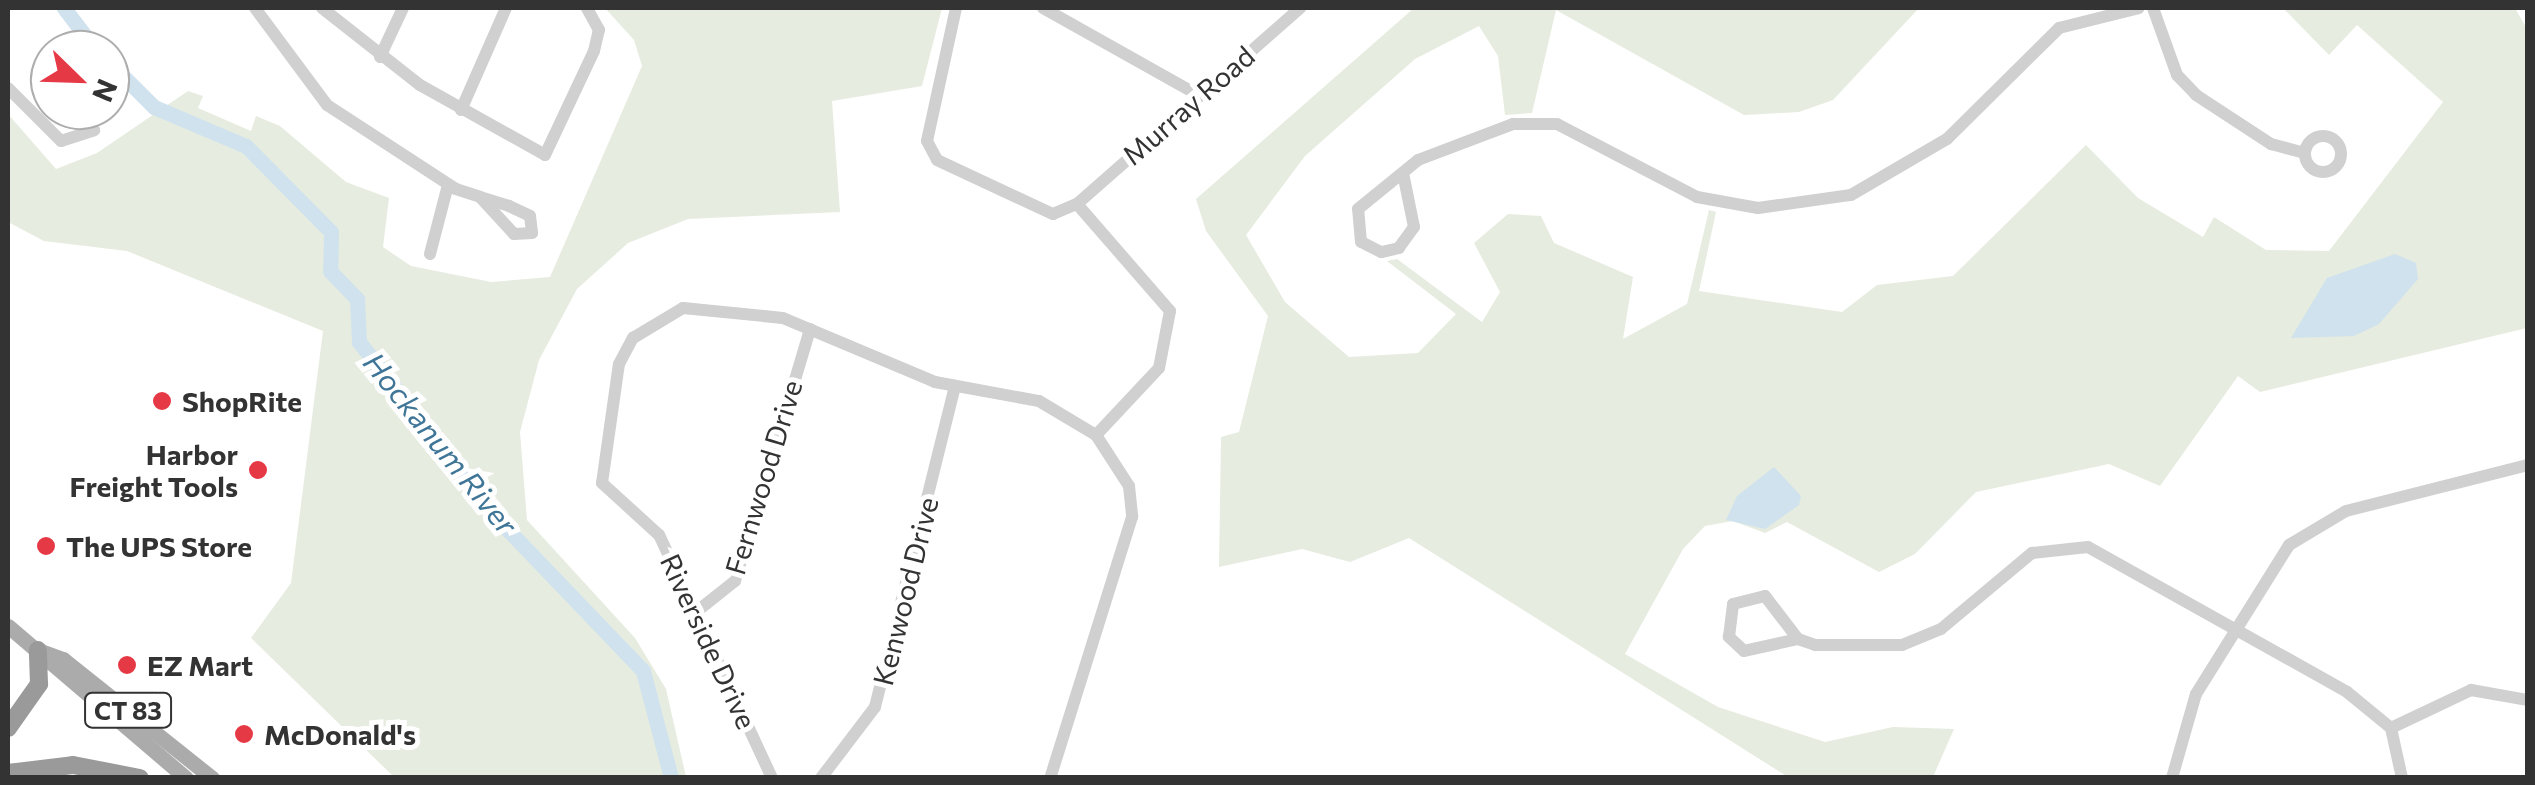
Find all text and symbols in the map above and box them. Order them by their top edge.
north arrow [30,30,130,130]
street label: Murray Road [1115,39,1261,171]
text: N [86,75,126,107]
water label: Hockanum River [357,345,525,541]
street label: Fernwood Drive [717,376,809,578]
place label: ShopRite [182,384,302,418]
marker: ShopRite [151,390,173,412]
place label: Harbor Freight Tools [69,437,238,503]
marker: Harbor Freight Tools [247,459,269,481]
street label: Kenwood Drive [865,493,945,689]
place label: The UPS Store [66,529,252,563]
marker: The UPS Store [35,535,57,557]
street label: Riverside Drive [654,548,764,734]
place label: EZ Mart [147,648,253,682]
marker: EZ Mart [116,654,138,676]
road number: CT 83 [83,690,173,730]
place label: McDonald's [264,717,416,751]
marker: McDonald's [233,723,255,745]

